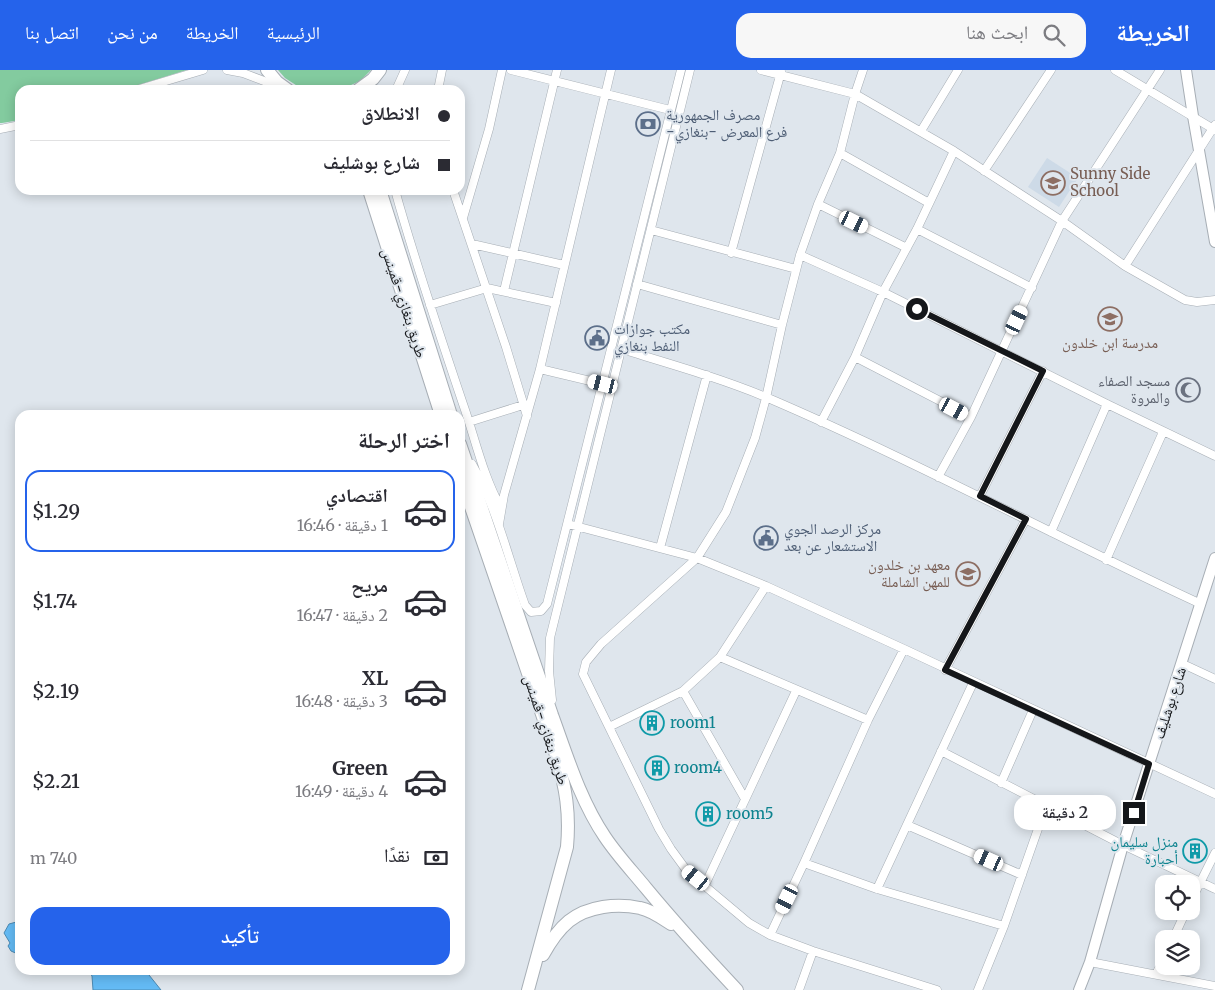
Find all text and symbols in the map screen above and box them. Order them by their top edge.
search box [736,13,1086,58]
text: الخريطة [1116,17,1190,48]
text: ابحث هنا [966,20,1028,44]
text: اتصل بنا [25,21,79,44]
text: من نحن [107,21,158,44]
text: الخريطة [186,21,239,44]
text: الرئيسية [267,21,320,44]
icon: search [1040,21,1068,49]
text: الانطلاق [361,101,420,125]
place label: مصرف الجمهورية -فرع المعرض -بنغازي [666,105,787,144]
bank icon: مصرف الجمهورية -فرع المعرض -بنغازي [635,111,661,137]
text: شارع بوشليف [323,150,420,174]
place label: Sunny Side School [1070,164,1151,200]
school or university icon: Sunny Side School [1040,170,1066,196]
car [837,209,870,235]
street label: طريق بنغازي-قمينس [375,246,431,361]
route start [906,298,928,320]
car [1003,303,1030,337]
school or university icon: مدرسة ابن خلدون [1097,306,1123,332]
place label: مكتب جوازات النفط بنغازي [614,319,690,358]
public building icon: مكتب جوازات النفط بنغازي [584,325,610,351]
place label: مدرسة ابن خلدون [1062,333,1158,353]
place label: مسجد الصفاء والمروة [1098,371,1170,407]
car [586,373,619,395]
mosque icon: مسجد الصفاء والمروة [1175,377,1201,403]
car [937,395,970,423]
text: اختر الرحلة [358,426,450,454]
text: اقتصادي [326,483,388,507]
icon: car [403,489,448,534]
text: $1.29 [32,499,80,523]
text: 1 دقيقة · 16:46 [297,515,388,535]
place label: مركز الرصد الجوي الاستشعار عن بعد [784,519,881,556]
public building icon: مركز الرصد الجوي الاستشعار عن بعد [753,525,779,551]
place label: معهد بن خلدون للمهن الشاملة [868,555,950,592]
school or university icon: معهد بن خلدون للمهن الشاملة [955,561,981,587]
text: مريح [351,573,388,597]
icon: car [403,579,448,624]
text: $1.74 [32,589,77,613]
text: 2 دقيقة · 16:47 [297,605,388,625]
street label: شارع بوشليف [1149,664,1191,741]
text: XL [362,666,388,690]
icon: car [403,669,448,714]
street label: طريق بنغازي-قمينس [517,673,573,788]
text: $2.19 [32,679,79,703]
text: 3 دقيقة · 16:48 [295,691,388,711]
building icon: room1 [639,710,665,736]
place label: room1 [670,713,716,732]
building icon: room4 [644,755,670,781]
text: Green [332,756,388,780]
place label: room4 [674,758,722,777]
icon: car [403,759,448,804]
text: $2.21 [32,769,80,793]
text: 4 دقيقة · 16:49 [295,781,388,801]
callout: 2 دقيقة [1014,796,1116,830]
building icon: room5 [695,801,721,827]
text: 2 دقيقة [1042,802,1088,822]
route end [1123,802,1145,824]
place label: room5 [726,804,774,823]
place label: منزل سليمان أحبارة [1111,832,1178,868]
building icon: منزل سليمان أحبارة [1182,838,1208,864]
text: نقدًا [384,843,410,867]
icon: cash [422,844,450,872]
car [972,847,1005,873]
text: 740 m [30,848,77,868]
car [679,863,712,893]
map controls [1155,875,1200,975]
button: locate [1155,875,1200,920]
car [773,882,800,916]
button: تأكيد [30,907,450,965]
button: layers [1155,930,1200,975]

